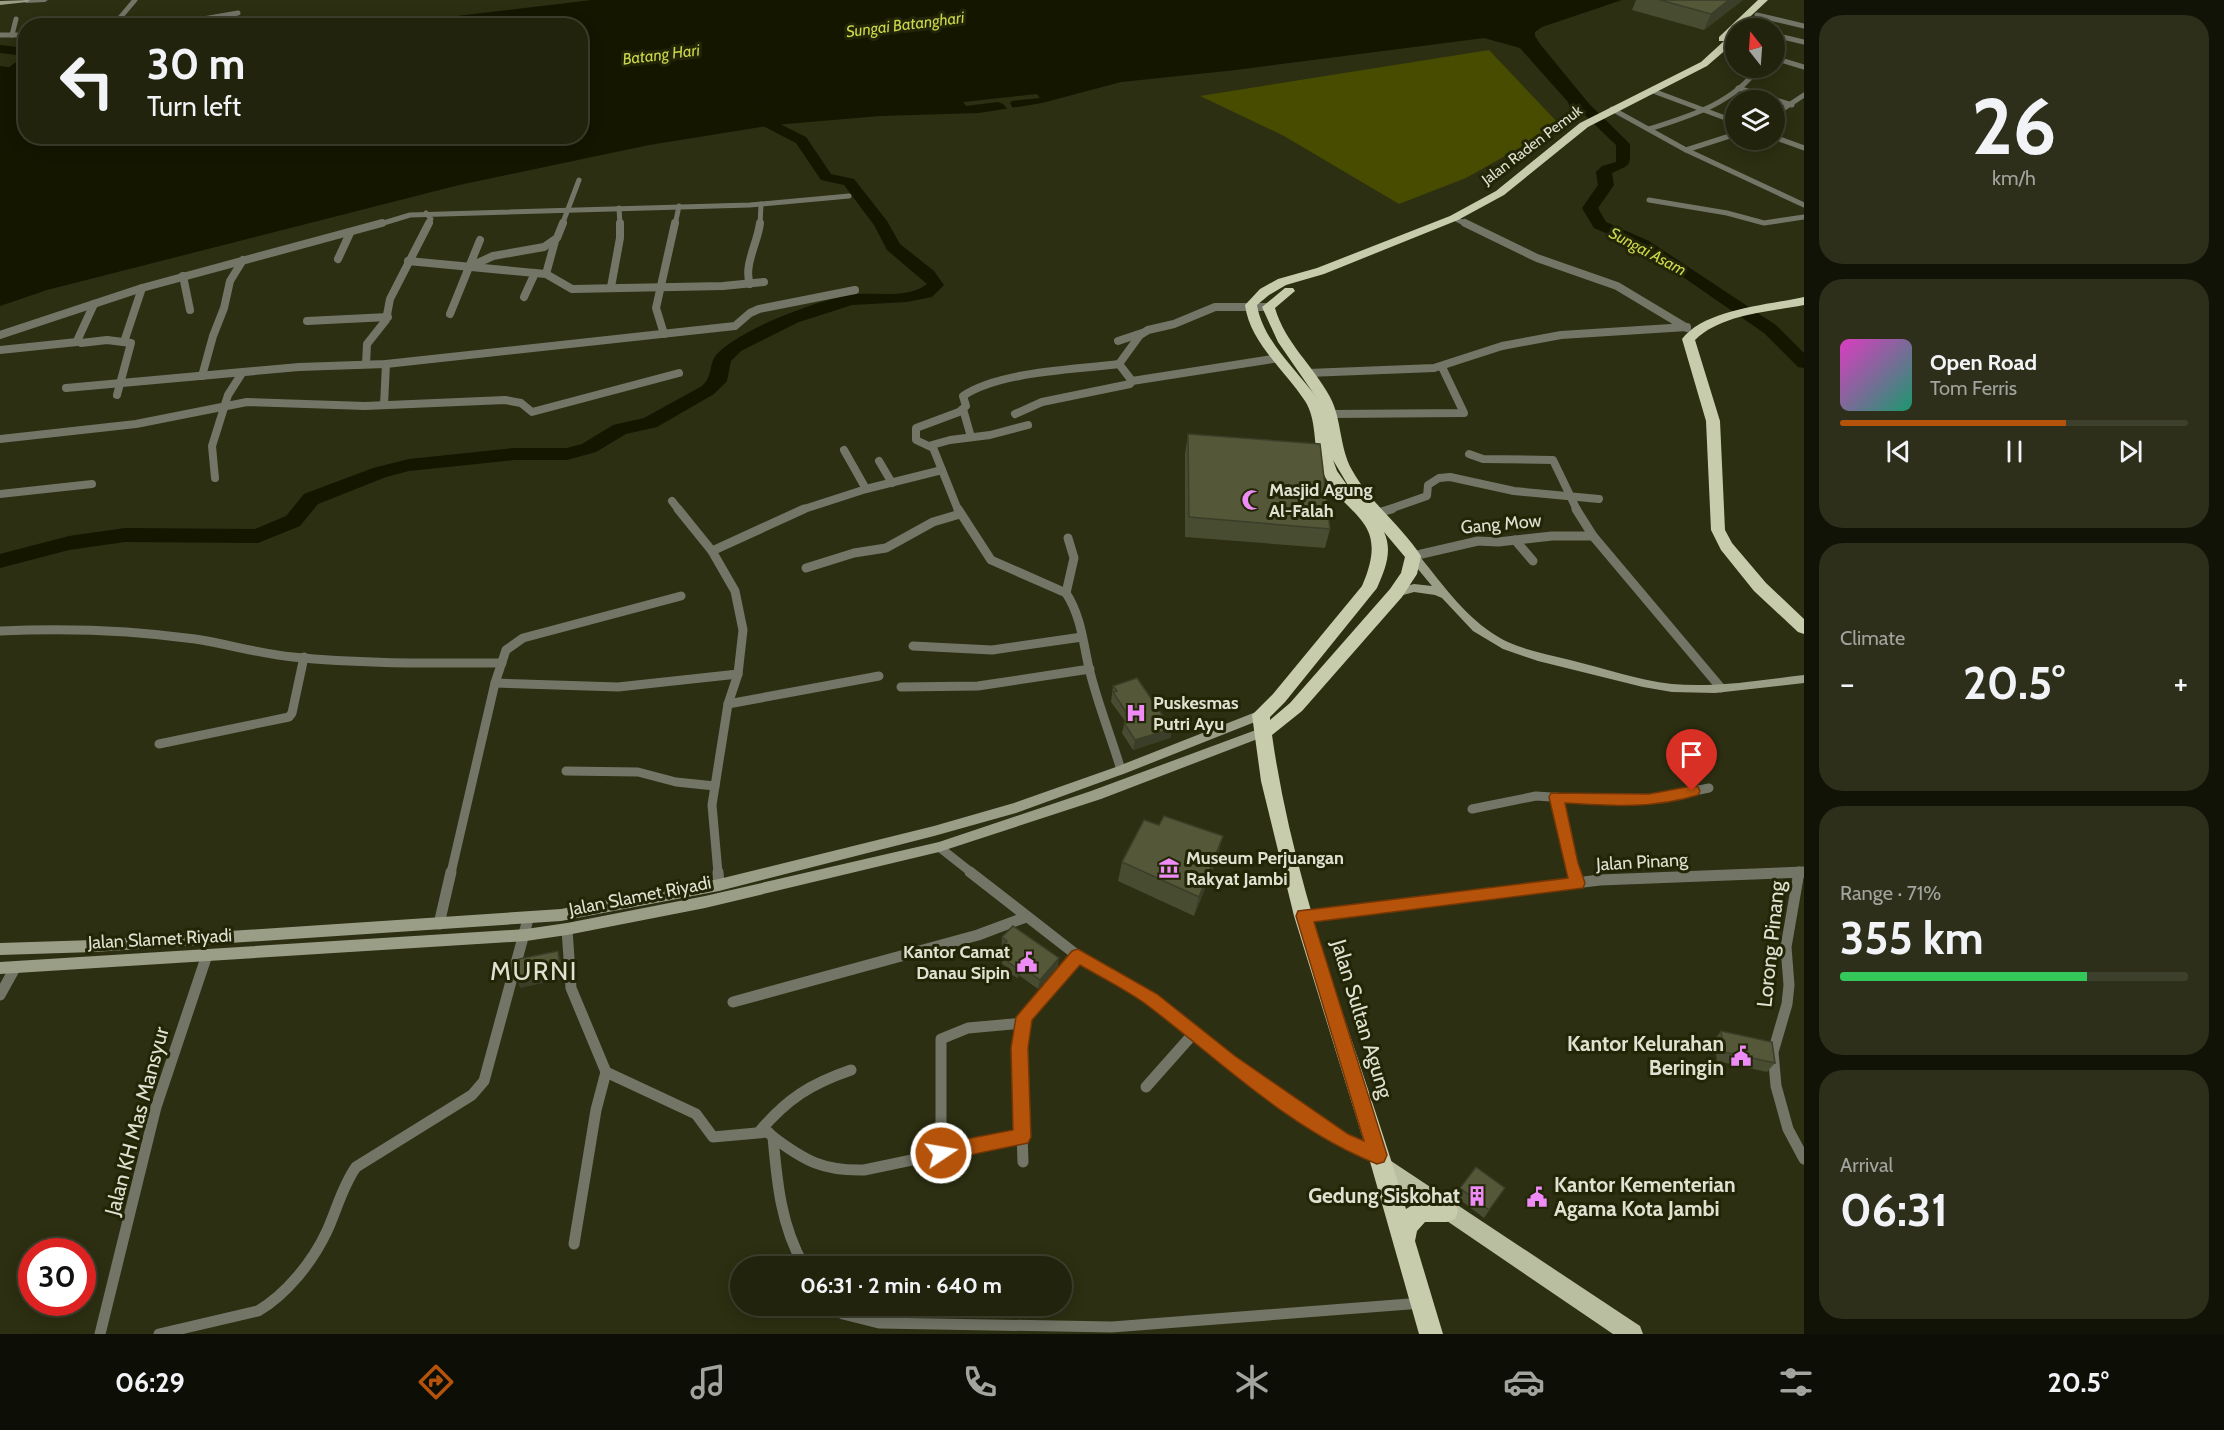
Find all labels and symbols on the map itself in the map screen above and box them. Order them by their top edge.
water label: Sungai Batanghari [845,8,966,41]
north arrow [1725,18,1785,78]
water label: Batang Hari [621,40,701,69]
street label: Jalan Raden Pemuk [1477,101,1586,189]
water label: Sungai Asam [1606,223,1690,280]
place label: Masjid Agung Al-Falah [1269,479,1372,522]
mosque icon: Masjid Agung Al-Falah [1240,488,1264,512]
street label: Gang Mow [1460,510,1542,538]
place label: Puskesmas Putri Ayu [1153,692,1239,735]
hospital icon: Puskesmas Putri Ayu [1124,701,1148,725]
pin [1666,729,1717,791]
place label: Museum Perjuangan Rakyat Jambi [1186,847,1344,890]
street label: Jalan Pinang [1595,849,1689,875]
museum icon: Museum Perjuangan Rakyat Jambi [1157,856,1181,880]
street label: Jalan Slamet Riyadi [566,871,713,921]
street label: Lorong Pinang [1751,879,1790,1008]
street label: Jalan Slamet Riyadi [86,924,233,954]
street label: Jalan Sultan Agung [1326,935,1399,1102]
place label: Kantor Camat Danau Sipin [903,941,1010,984]
public building icon: Kantor Camat Danau Sipin [1015,950,1039,974]
district label: MURNI [490,955,578,987]
street label: Jalan KH Mas Mansyur [99,1023,174,1219]
place label: Kantor Kelurahan Beringin [1567,1031,1724,1080]
public building icon: Kantor Kelurahan Beringin [1729,1044,1753,1068]
position arrow [909,1121,973,1185]
place label: Kantor Kementerian Agama Kota Jambi [1554,1172,1736,1221]
place label: Gedung Siskohat [1308,1183,1460,1208]
building icon: Gedung Siskohat [1465,1184,1489,1208]
public building icon: Kantor Kementerian Agama Kota Jambi [1525,1185,1549,1209]
speed limit sign: 30 [18,1238,96,1316]

